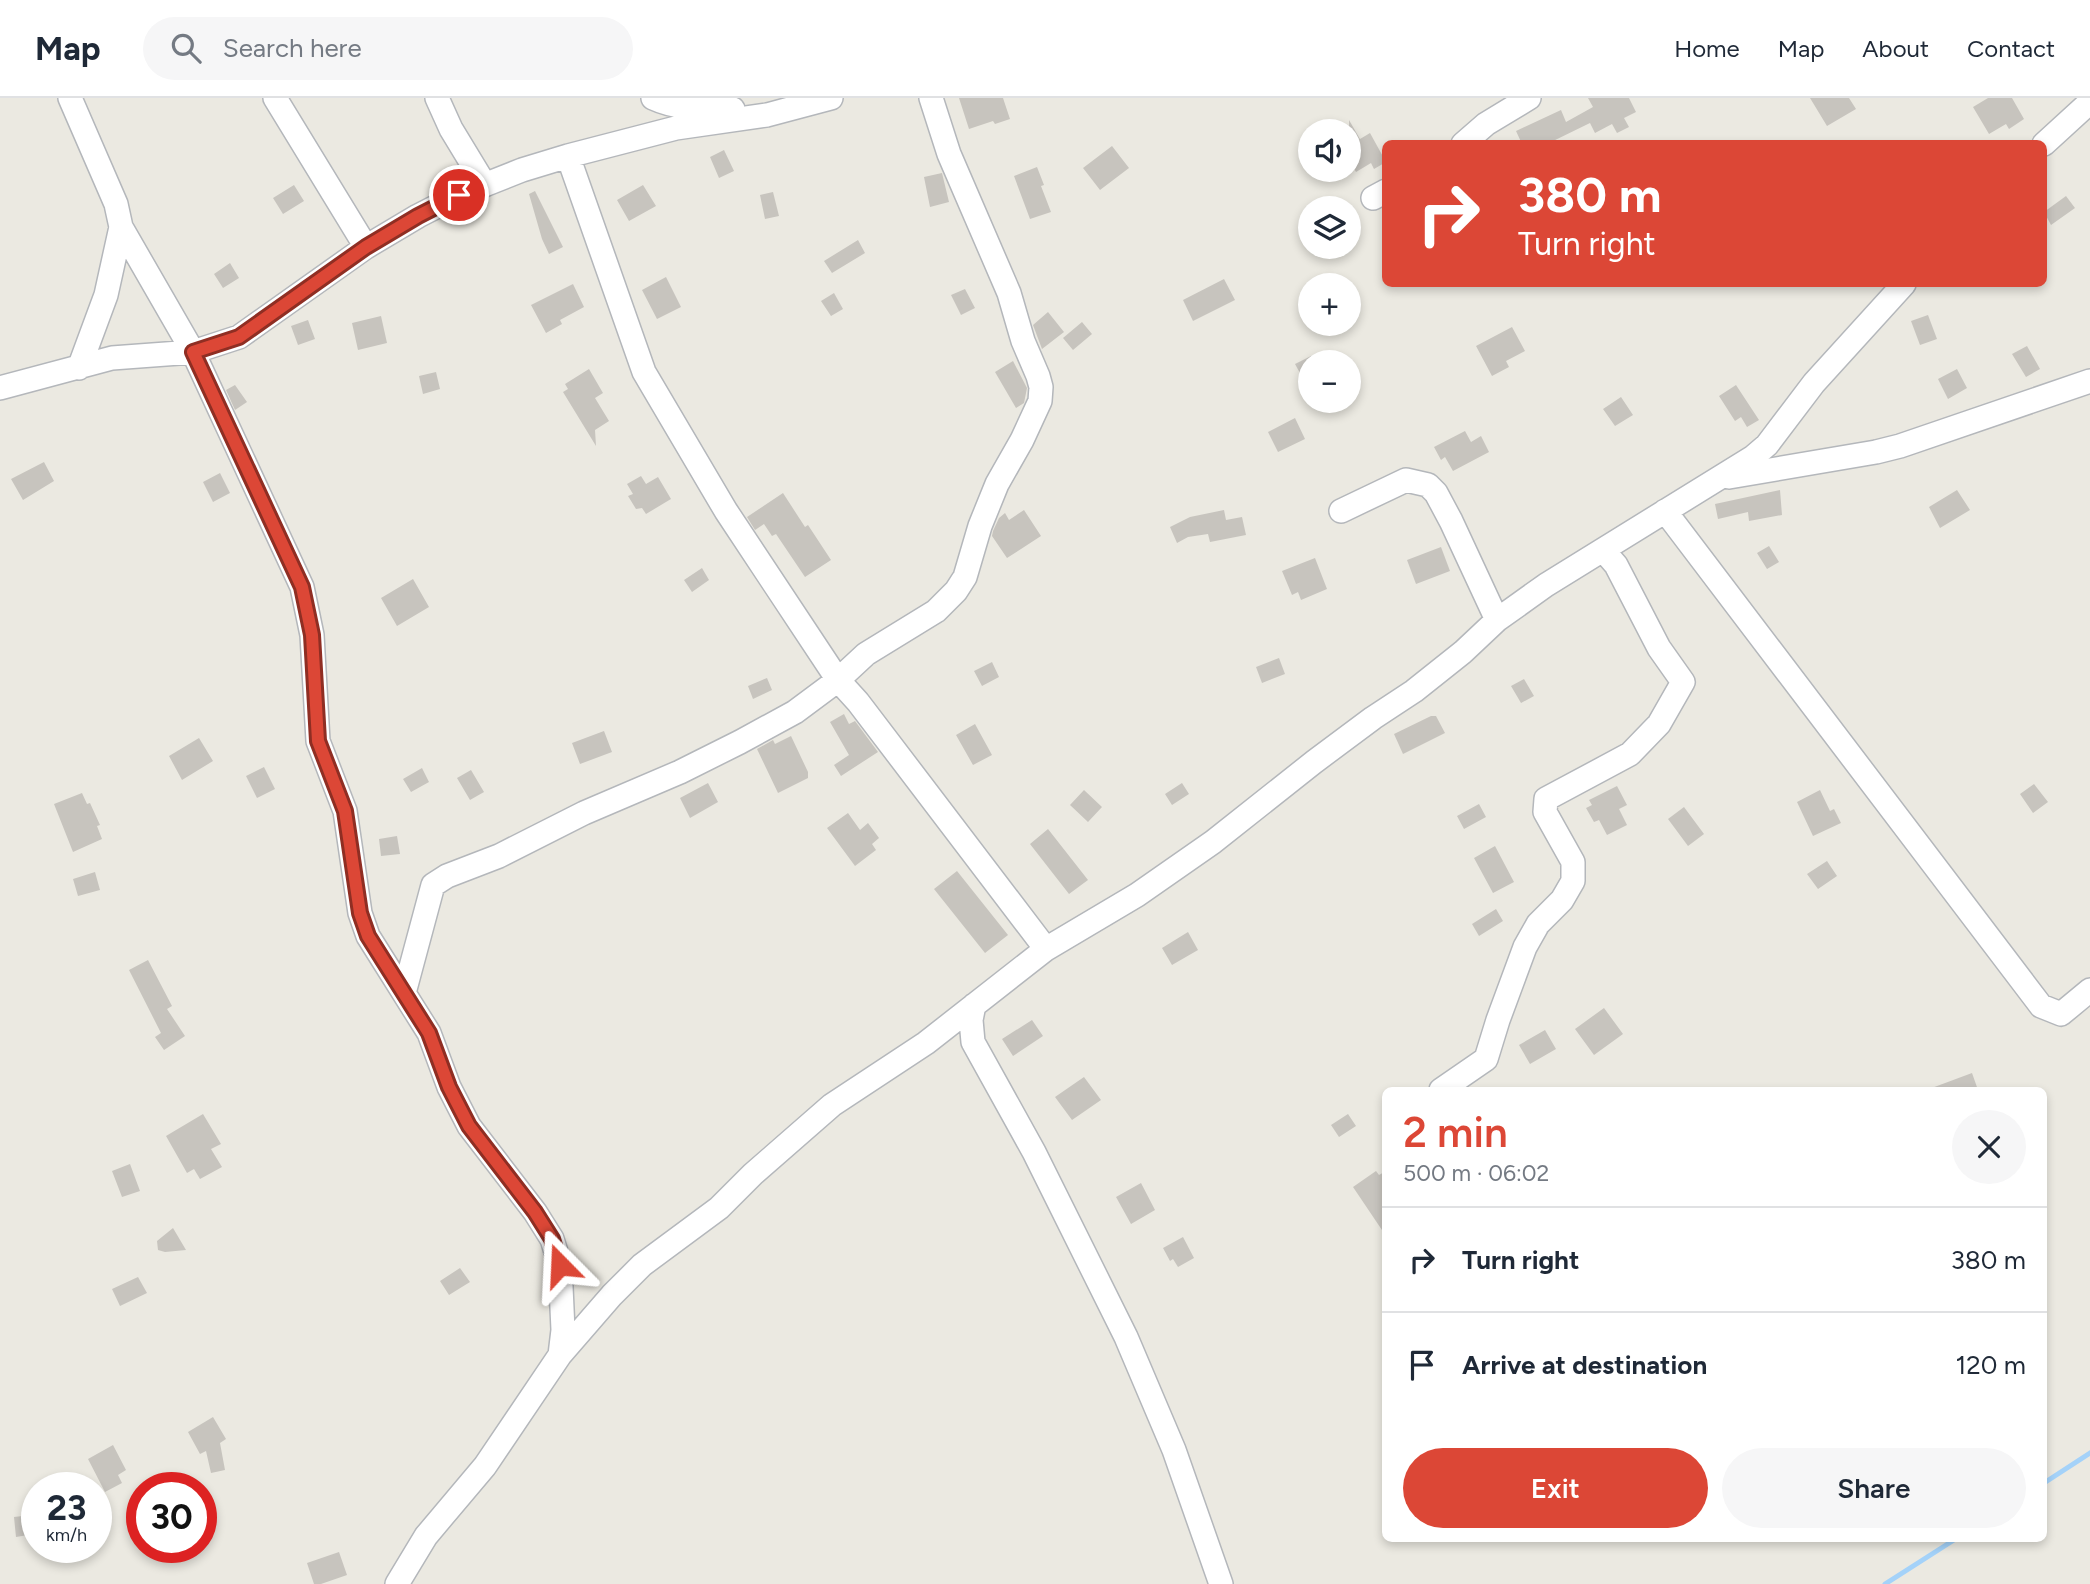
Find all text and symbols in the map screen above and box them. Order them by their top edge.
search box [143,17,633,80]
text: Map [35,29,101,68]
icon: search [167,29,205,67]
text: Search here [223,32,362,64]
text: Home [1674,34,1740,63]
text: Map [1778,34,1824,63]
text: About [1862,34,1929,63]
text: Contact [1967,34,2055,63]
map controls [1298,119,1361,413]
button: sound [1298,119,1361,182]
pin [429,165,489,225]
text: 380 m [1518,165,1661,224]
icon: right [1403,168,1494,259]
icon: arrive [440,176,478,214]
button: layers [1298,196,1361,259]
text: Turn right [1518,225,1656,263]
button: + [1298,273,1361,336]
button: − [1298,350,1361,413]
text: 2 min [1403,1107,1508,1158]
button: close [1952,1110,2026,1184]
text: 500 m · 06:02 [1403,1159,1549,1187]
position arrow [523,1228,597,1302]
icon: right [1403,1241,1441,1279]
text: Turn right [1462,1244,1579,1276]
text: 380 m [1951,1244,2026,1276]
icon: arrive [1403,1346,1441,1384]
text: Arrive at destination [1462,1349,1707,1381]
text: 120 m [1956,1349,2026,1381]
button: Exit [1403,1448,1708,1528]
button: Share [1722,1448,2026,1528]
speed limit sign: 30 [126,1472,217,1563]
text: 23 [47,1487,86,1529]
text: km/h [46,1524,87,1546]

